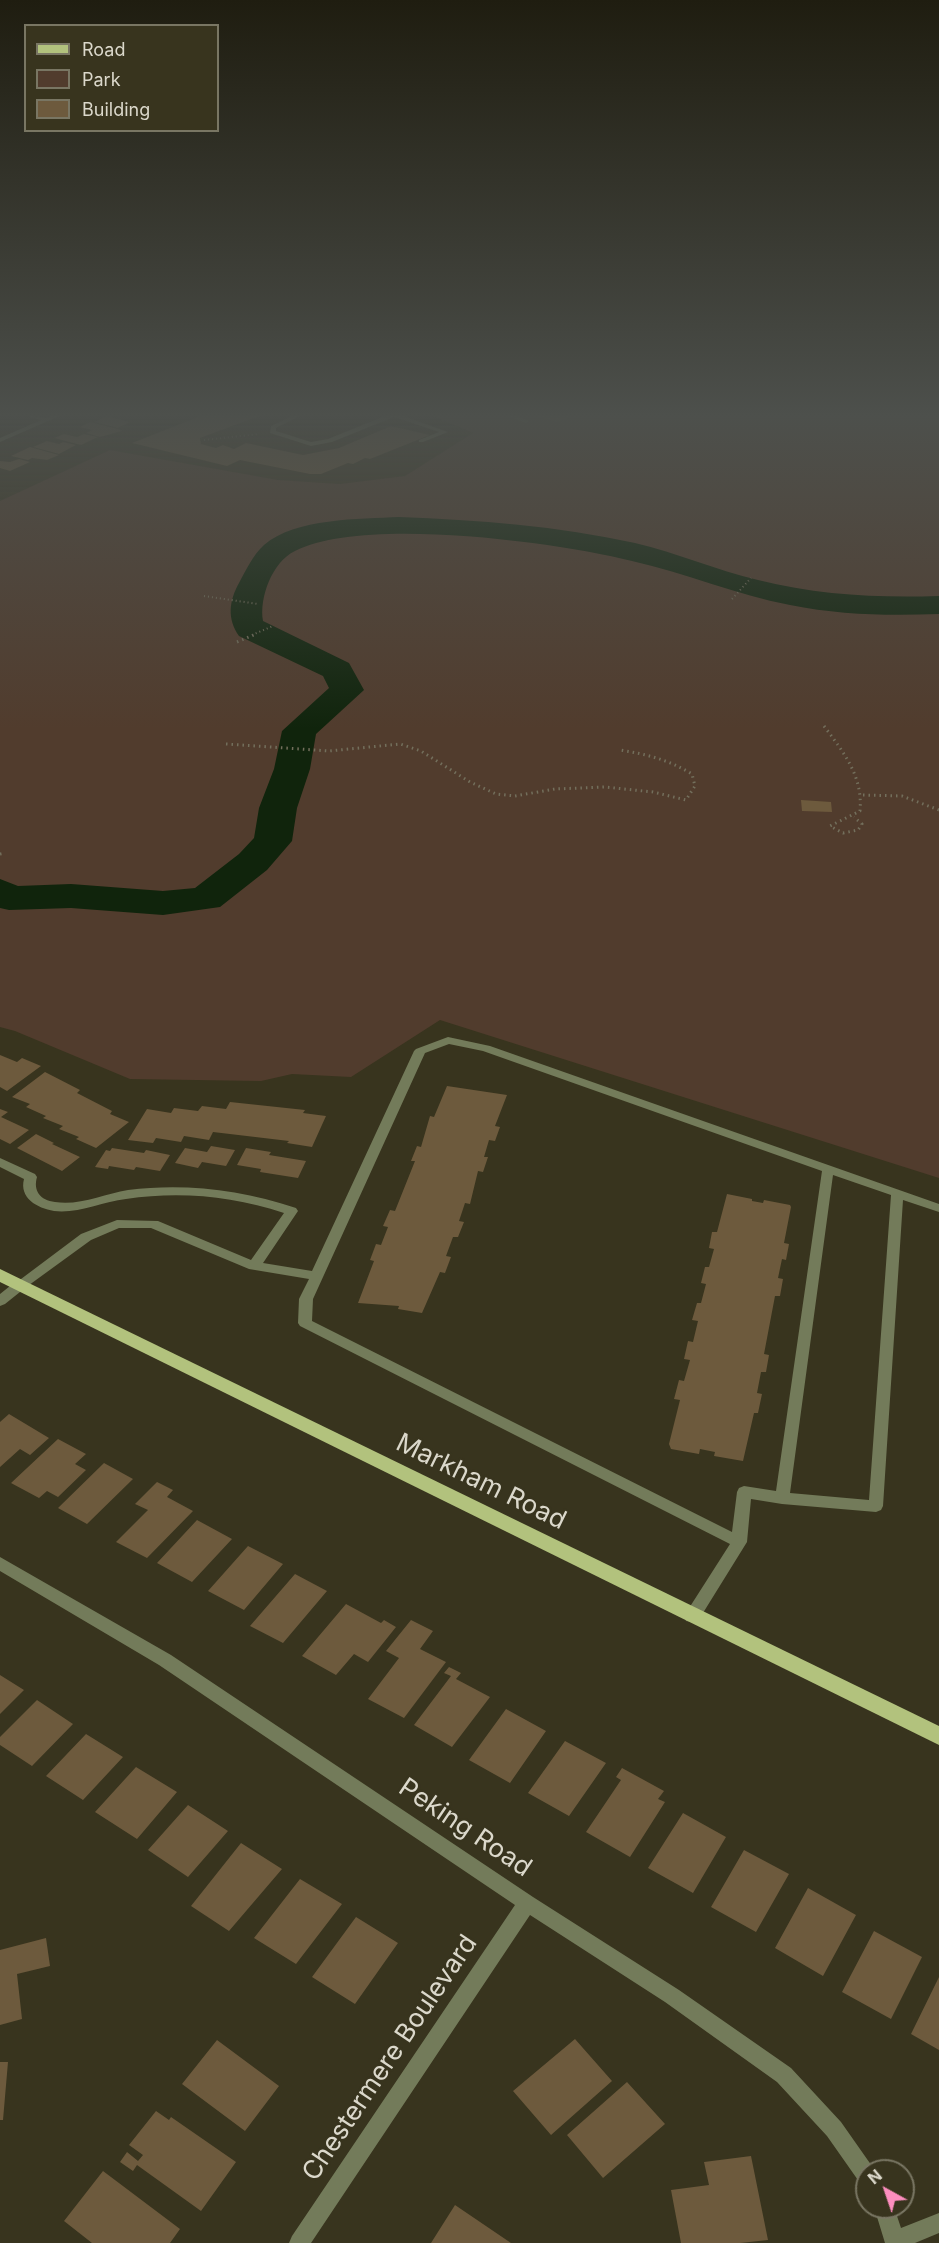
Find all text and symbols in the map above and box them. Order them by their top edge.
legend [24,24,219,132]
text: Road [82,39,125,60]
text: Park [82,69,121,90]
text: Building [82,99,150,120]
street label: Markham Road [391,1427,571,1537]
street label: Peking Road [393,1772,537,1884]
street label: Chestermere Boulevard [296,1929,484,2187]
north arrow [855,2159,915,2219]
text: N [864,2165,886,2188]

